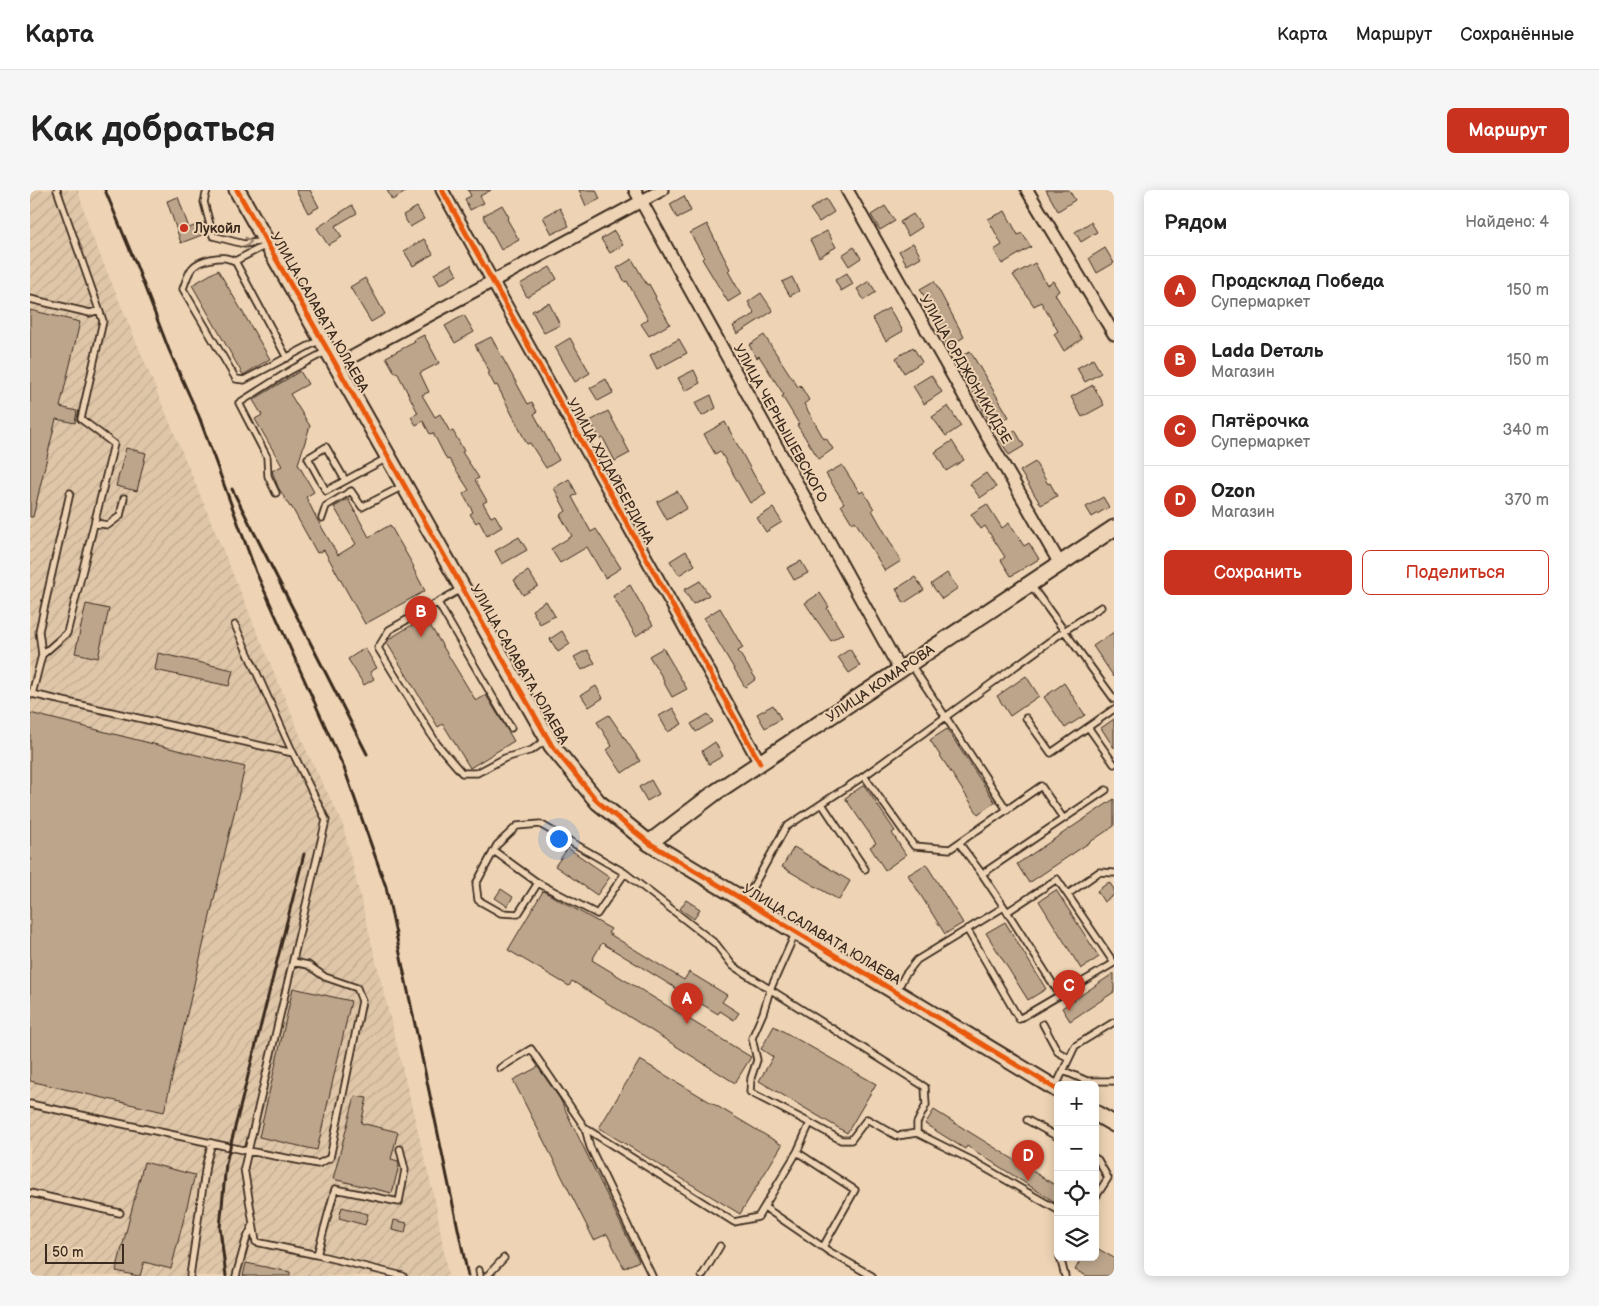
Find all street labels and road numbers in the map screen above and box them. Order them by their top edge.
street label: УЛИЦА САЛАВАТА ЮЛАЕВА [267,229,373,396]
street label: УЛИЦА ОРДЖОНИКИДЗЕ [916,292,1015,447]
street label: УЛИЦА ЧЕРНЫШЕВСКОГО [730,341,831,505]
street label: УЛИЦА ХУДАЙБЕРДИНА [563,395,658,548]
street label: УЛИЦА САЛАВАТА ЮЛАЕВА [467,581,573,748]
street label: УЛИЦА КОМАРОВА [823,641,938,726]
street label: УЛИЦА САЛАВАТА ЮЛАЕВА [739,880,904,989]

